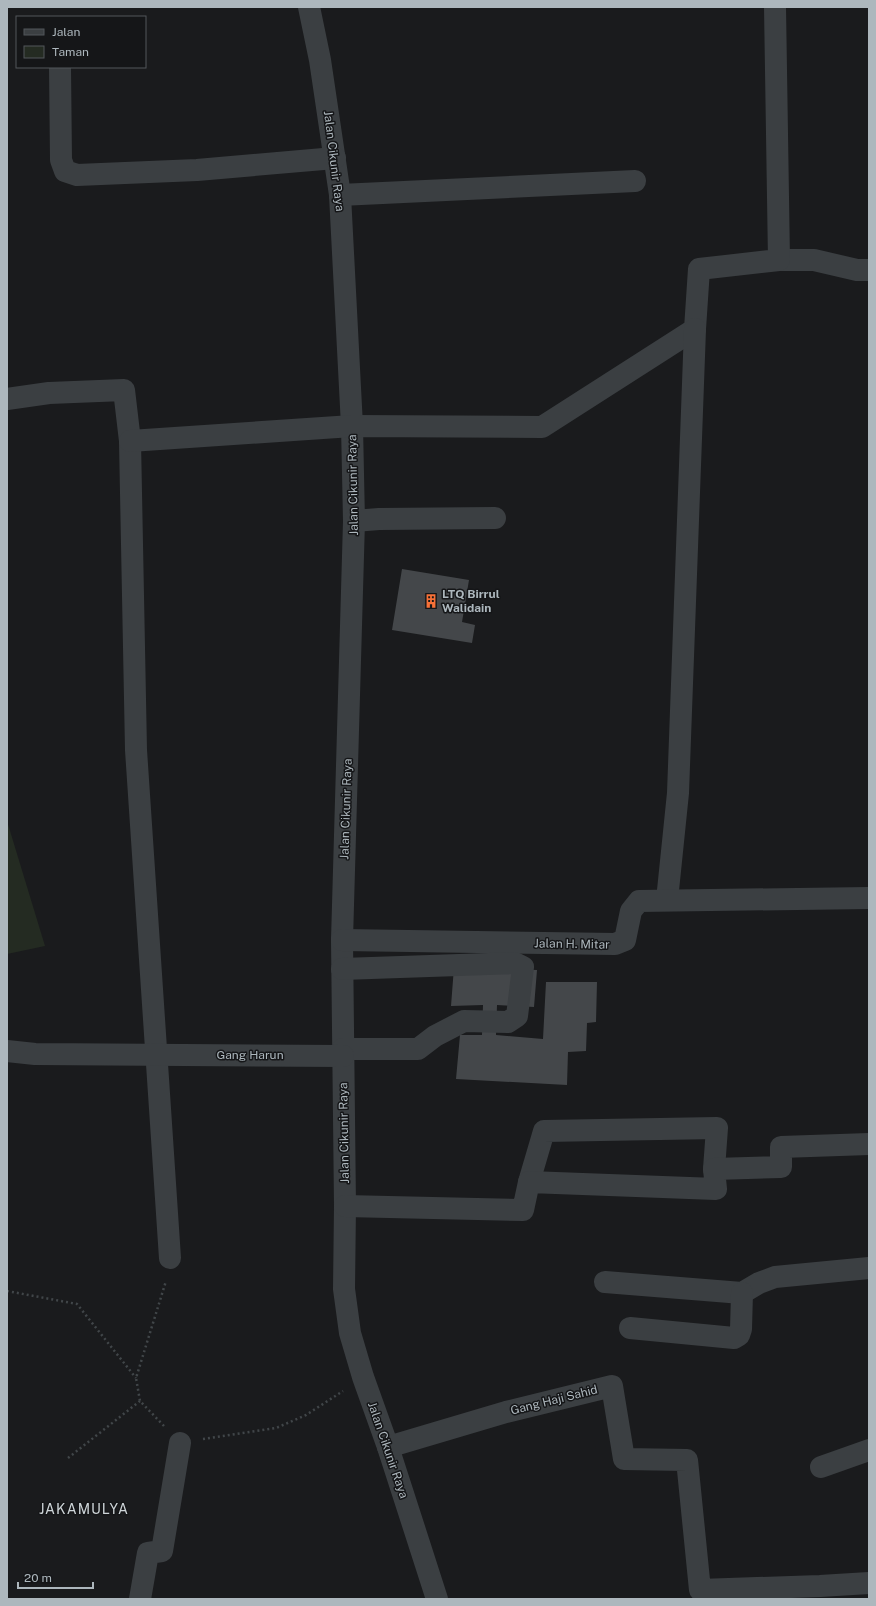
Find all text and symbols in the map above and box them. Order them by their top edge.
legend [16,16,146,68]
text: Jalan [52,25,81,39]
text: Taman [52,45,89,59]
street label: Jalan Cikunir Raya [321,110,347,212]
street label: Jalan Cikunir Raya [345,434,361,536]
place label: LTQ Birrul Walidain [442,587,500,615]
building icon: LTQ Birrul Walidain [423,593,439,609]
street label: Jalan Cikunir Raya [337,758,355,860]
street label: Jalan H. Mitar [534,936,610,952]
street label: Gang Harun [216,1048,284,1062]
street label: Jalan Cikunir Raya [336,1082,352,1184]
street label: Gang Haji Sahid [509,1382,599,1418]
street label: Jalan Cikunir Raya [365,1400,411,1500]
district label: JAKAMULYA [39,1501,129,1517]
scale bar [18,1564,93,1590]
text: 20 m [24,1571,52,1585]

